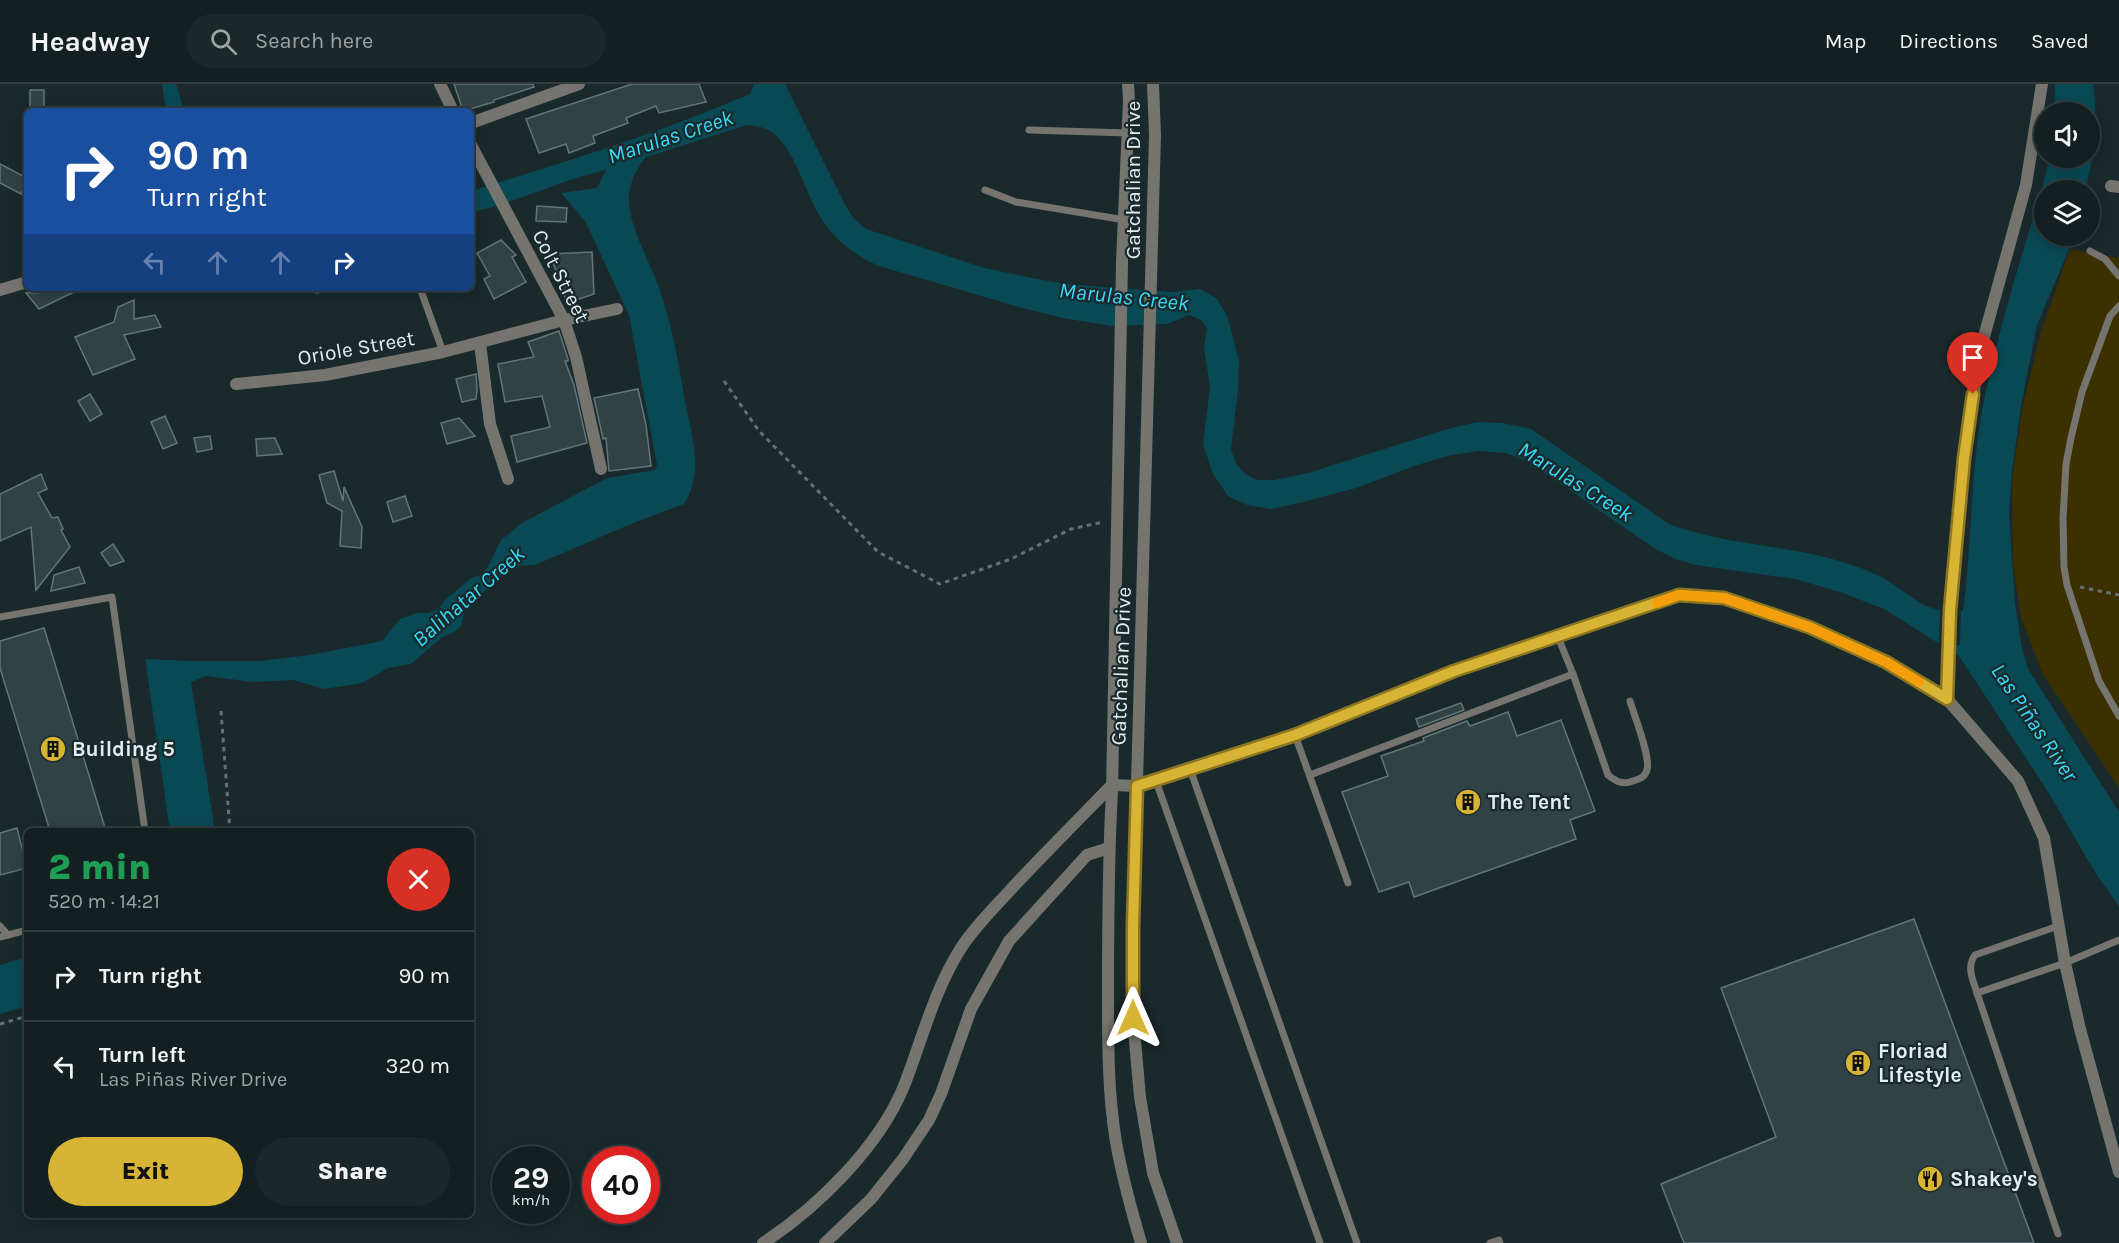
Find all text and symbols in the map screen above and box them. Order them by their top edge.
search box [186,14,606,68]
text: Headway [30,25,150,58]
icon: search [207,25,240,58]
text: Search here [255,28,373,54]
text: Map [1825,29,1866,53]
text: Directions [1899,29,1998,53]
text: Saved [2031,29,2089,53]
street label: Gatchalian Drive [1121,101,1145,259]
map controls [2034,102,2100,246]
button: sound [2034,102,2100,168]
water label: Marulas Creek [604,104,737,169]
text: 90 m [147,130,250,180]
icon: right [48,132,126,210]
button: layers [2034,180,2100,246]
text: Turn right [147,181,267,213]
street label: Colt Street [527,226,595,326]
icon: left [138,246,171,279]
icon: ahead [201,246,234,279]
icon: ahead [264,246,297,279]
icon: right [327,246,360,279]
water label: Marulas Creek [1058,277,1191,317]
street label: Oriole Street [296,326,416,370]
pin [1947,332,1998,394]
icon: arrive [1956,341,1989,374]
water label: Marulas Creek [1513,436,1638,528]
water label: Balihatar Creek [407,541,531,652]
street label: Gatchalian Drive [1106,586,1136,746]
water label: Las Piñas River [1985,659,2084,788]
building icon: Building 5 [38,734,68,764]
place label: Building 5 [72,737,175,761]
building icon: The Tent [1453,787,1483,817]
place label: The Tent [1488,790,1571,814]
text: 2 min [48,846,151,888]
button: close [387,848,450,911]
text: 520 m · 14:21 [48,890,160,913]
icon: right [48,960,81,993]
text: Turn right [99,963,202,989]
text: 90 m [398,963,450,989]
position arrow [1101,986,1165,1050]
place label: Floriad Lifestyle [1878,1039,1962,1087]
text: Turn left [99,1042,186,1068]
building icon: Floriad Lifestyle [1843,1048,1873,1078]
icon: left [48,1050,81,1083]
text: 320 m [385,1053,450,1079]
text: Las Piñas River Drive [99,1068,287,1091]
button: Exit [48,1137,243,1206]
button: Share [255,1137,450,1206]
speed limit sign: 40 [582,1146,660,1224]
text: 29 [513,1160,549,1196]
restaurant icon: Shakey's [1915,1164,1945,1194]
place label: Shakey's [1950,1167,2038,1191]
text: km/h [512,1191,550,1209]

